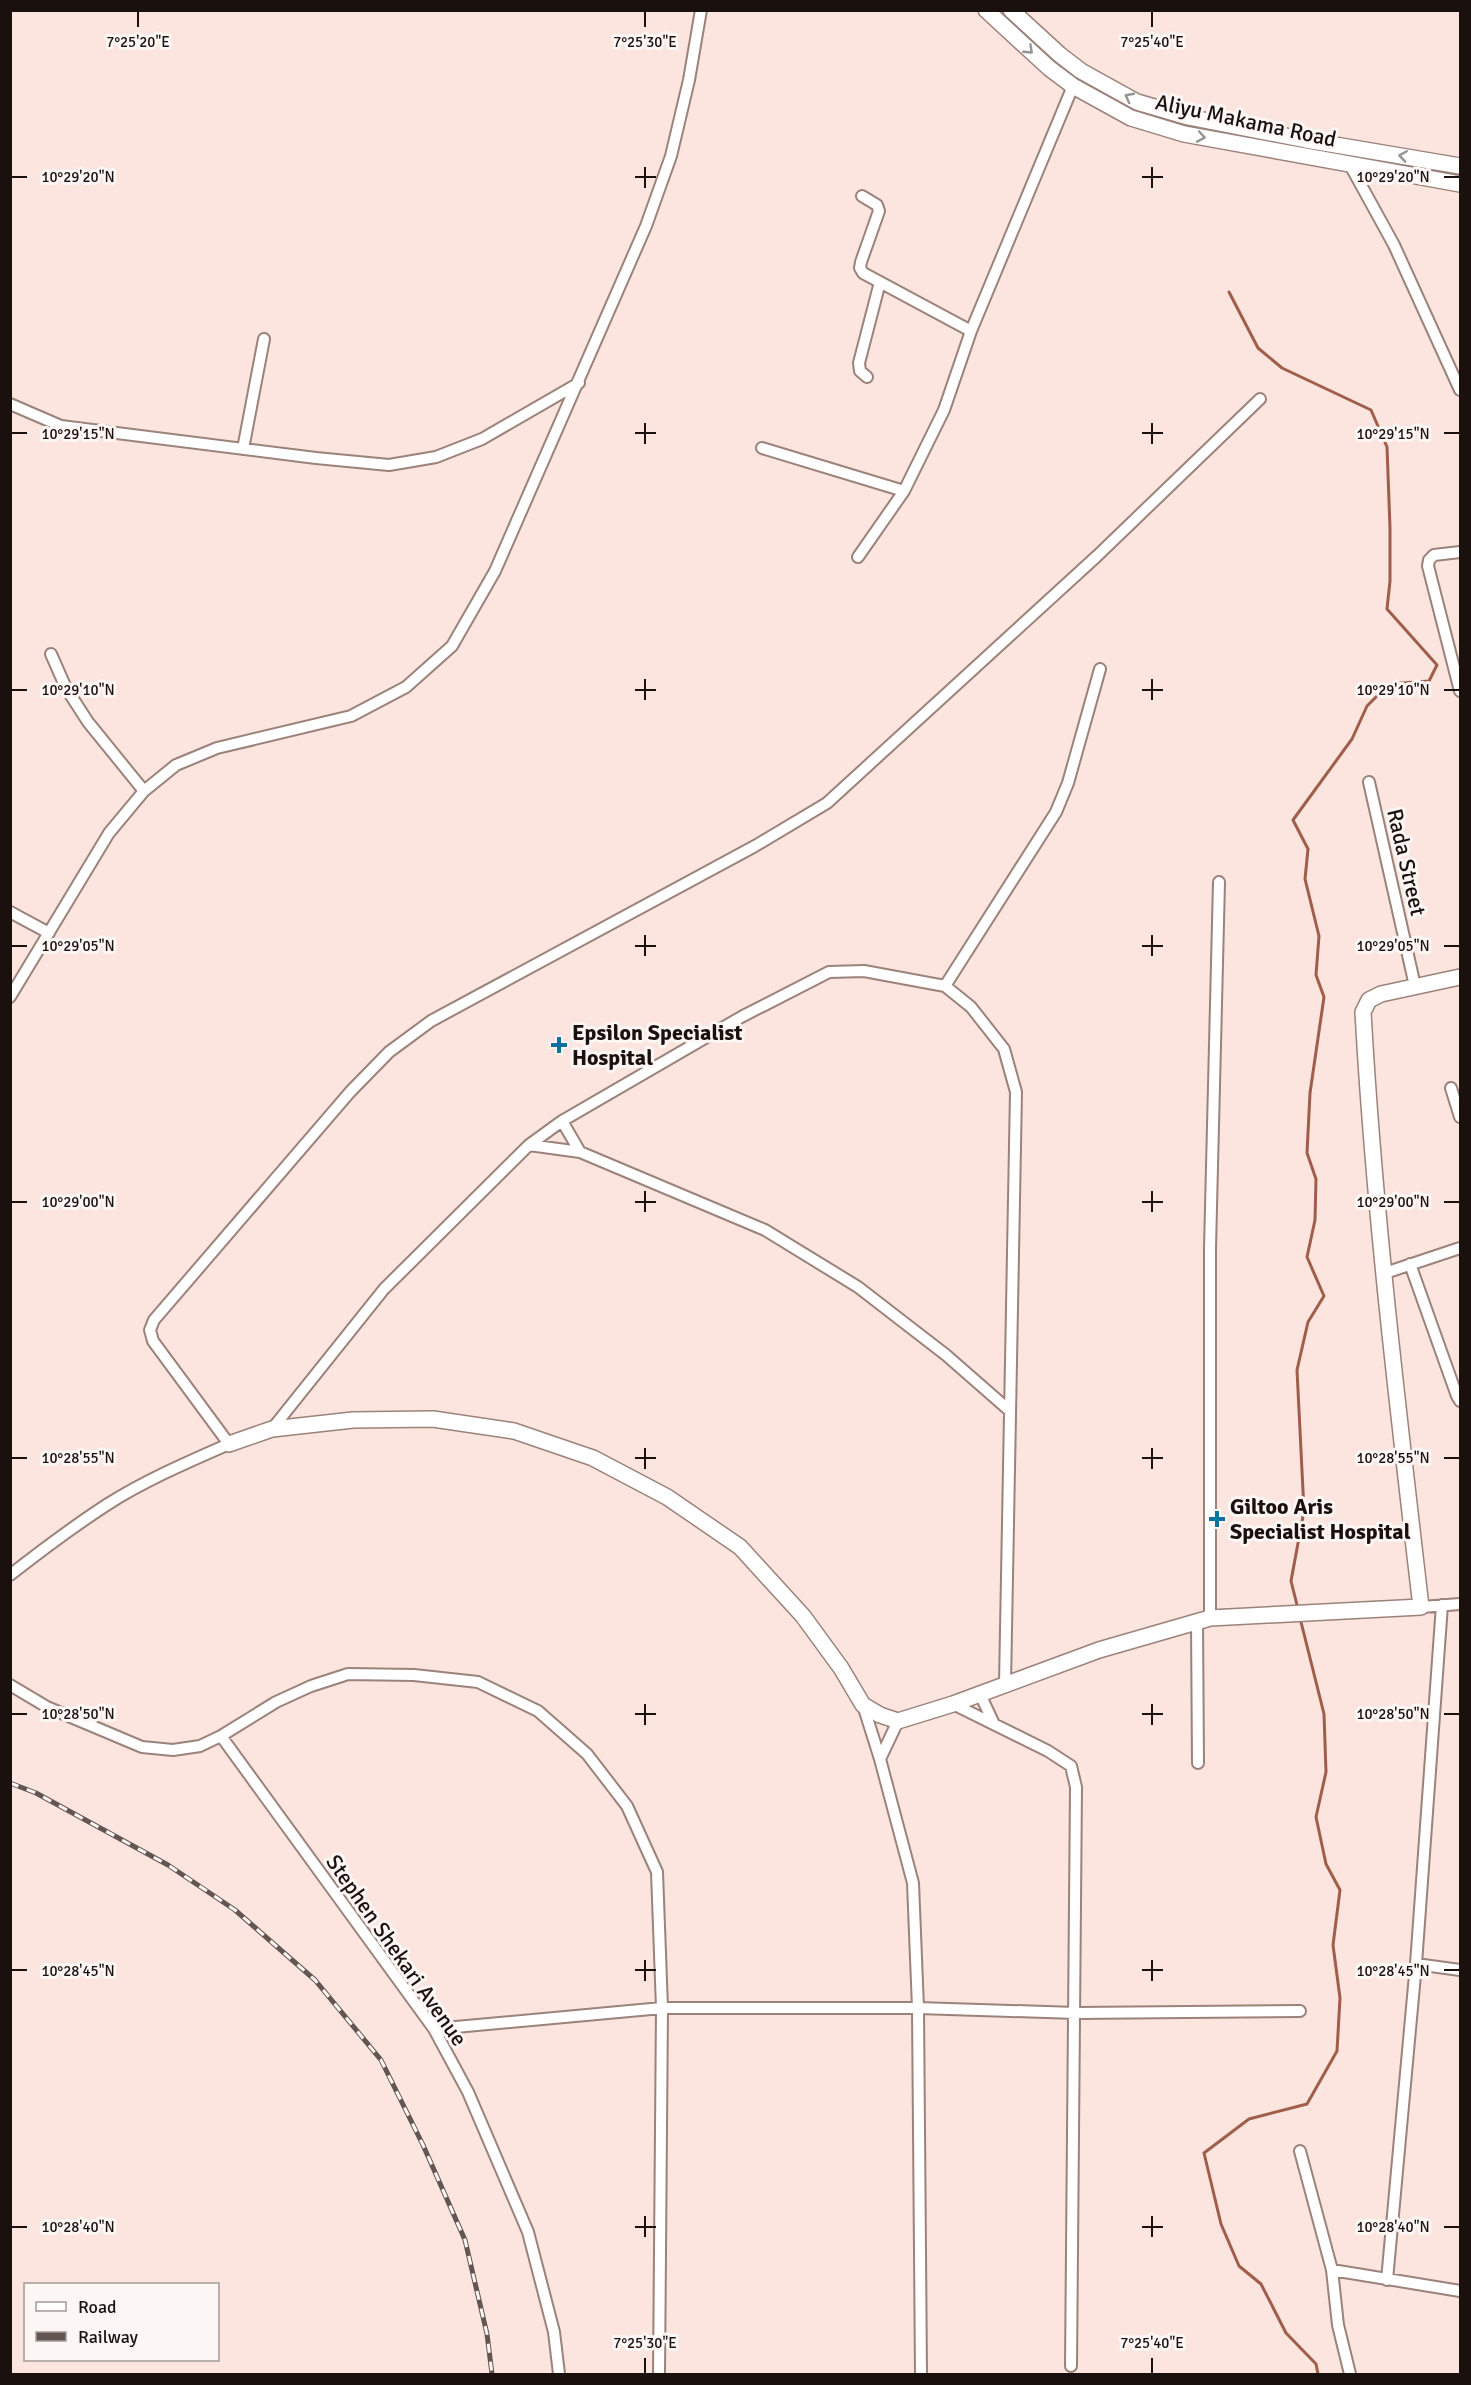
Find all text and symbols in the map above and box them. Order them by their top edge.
text: 7°25'20"E [106,33,170,51]
text: 7°25'30"E [613,33,677,51]
text: 7°25'40"E [1120,33,1184,51]
one-way arrow [1023,43,1033,54]
street label: Aliyu Makama Road [1153,88,1339,153]
one-way arrow [1125,93,1135,104]
one-way arrow [1195,130,1205,143]
one-way arrow [1398,151,1407,163]
text: 10°29'20"N [41,168,115,186]
text: 10°29'20"N [1356,168,1430,186]
text: 10°29'15"N [41,425,115,443]
text: 10°29'15"N [1356,425,1430,443]
text: 10°29'10"N [41,681,115,699]
text: 10°29'10"N [1356,681,1430,699]
street label: Rada Street [1381,806,1432,919]
text: 10°29'05"N [41,937,115,955]
text: 10°29'05"N [1356,937,1430,955]
place label: Epsilon Specialist Hospital [572,1019,743,1071]
marker: Epsilon Specialist Hospital [550,1036,568,1054]
text: 10°29'00"N [41,1193,115,1211]
text: 10°29'00"N [1356,1193,1430,1211]
text: 10°28'55"N [41,1449,115,1467]
text: 10°28'55"N [1356,1449,1430,1467]
place label: Giltoo Aris Specialist Hospital [1230,1493,1411,1545]
marker: Giltoo Aris Specialist Hospital [1208,1510,1226,1528]
text: 10°28'50"N [41,1705,115,1723]
text: 10°28'50"N [1356,1705,1430,1723]
street label: Stephen Shekari Avenue [320,1849,473,2051]
text: 10°28'45"N [41,1962,115,1980]
text: 10°28'45"N [1356,1962,1430,1980]
text: 10°28'40"N [41,2218,115,2236]
text: 10°28'40"N [1356,2218,1430,2236]
legend [24,2283,219,2361]
text: Road [78,2296,117,2318]
text: Railway [78,2326,139,2348]
text: 7°25'30"E [613,2334,677,2352]
text: 7°25'40"E [1120,2334,1184,2352]

